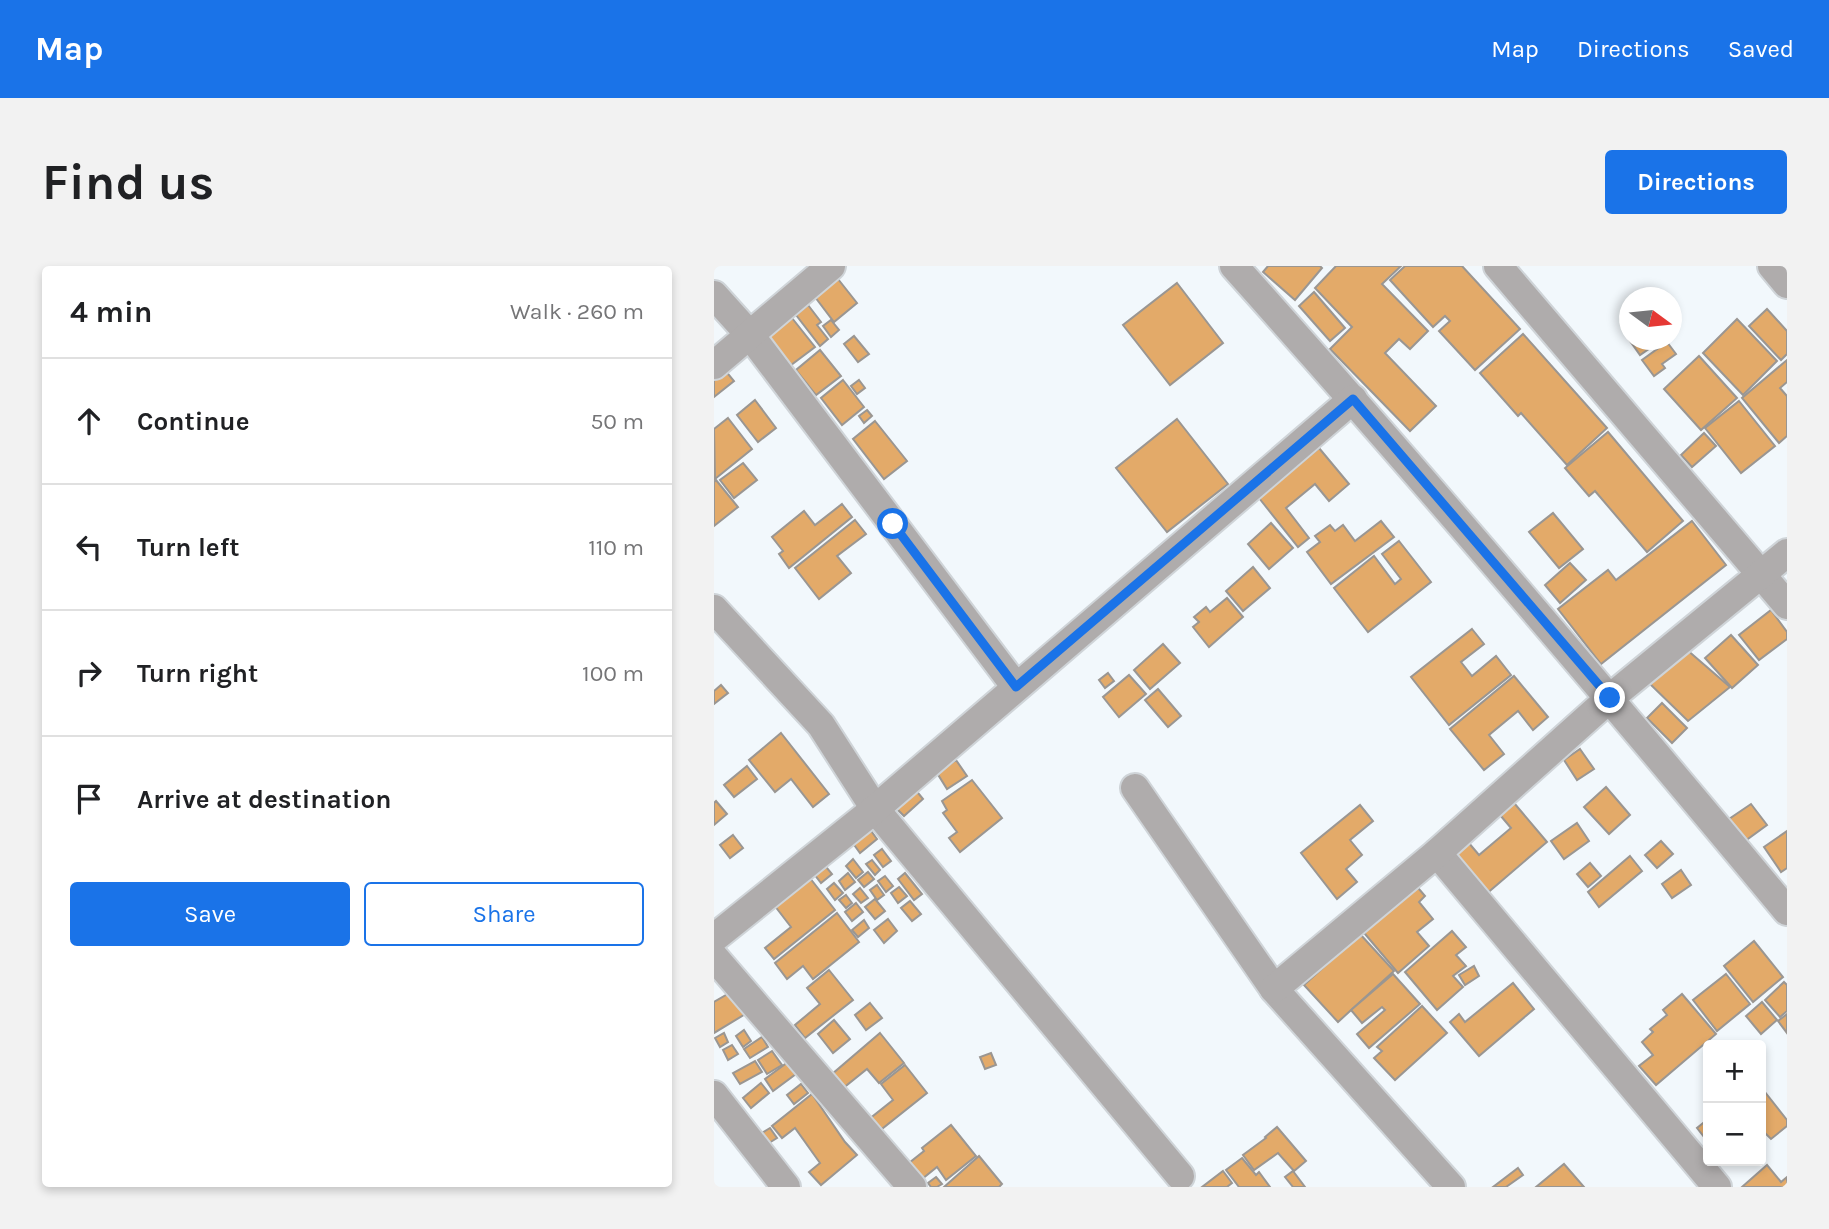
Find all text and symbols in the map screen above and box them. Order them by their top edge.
text: Map [35,30,103,68]
text: Map [1491,35,1539,63]
text: Directions [1577,35,1690,63]
text: Saved [1728,35,1794,63]
button: Directions [1605,150,1787,214]
text: Find us [42,154,214,211]
north arrow [1619,287,1682,350]
text: 4 min [70,294,152,330]
text: Walk · 260 m [510,298,644,325]
icon: ahead [70,402,108,440]
text: Continue [137,406,249,437]
text: 50 m [590,408,644,435]
route start [877,508,908,539]
icon: left [70,528,108,566]
text: Turn left [137,532,239,563]
text: 110 m [588,534,644,561]
icon: right [70,654,108,692]
text: Turn right [137,658,258,689]
text: 100 m [582,660,644,687]
route end [1594,682,1625,713]
icon: arrive [70,780,108,818]
text: Arrive at destination [137,784,391,815]
button: Save [70,882,350,946]
button: Share [364,882,644,946]
map controls [1703,1040,1766,1166]
button: + [1703,1040,1766,1103]
button: − [1703,1103,1766,1166]

